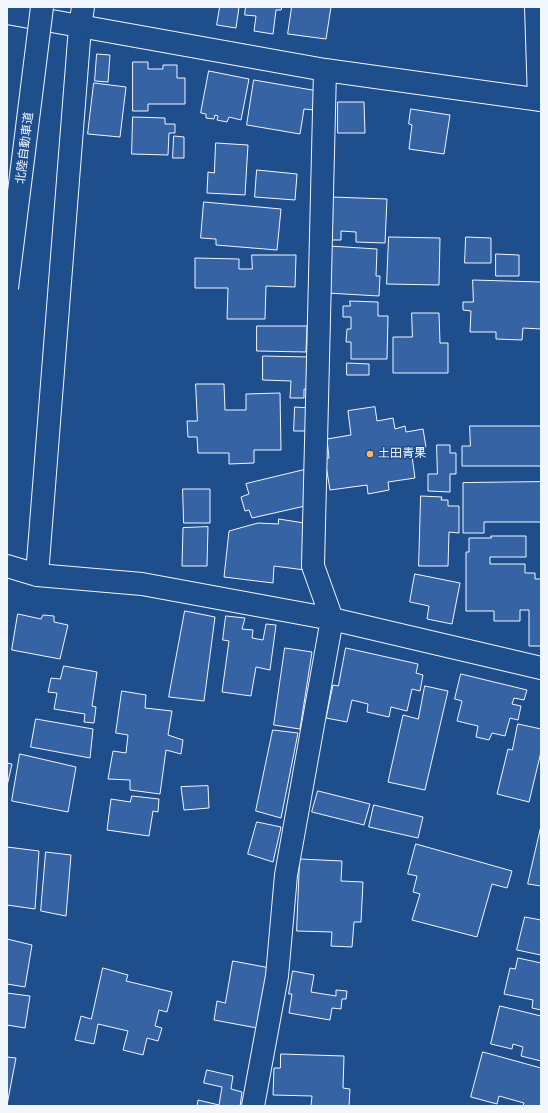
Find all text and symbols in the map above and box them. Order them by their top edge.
street label: 北陸自動車道 [13,111,37,185]
place label: 土田青果 [378,447,426,461]
marker: 土田青果 [365,449,375,459]

